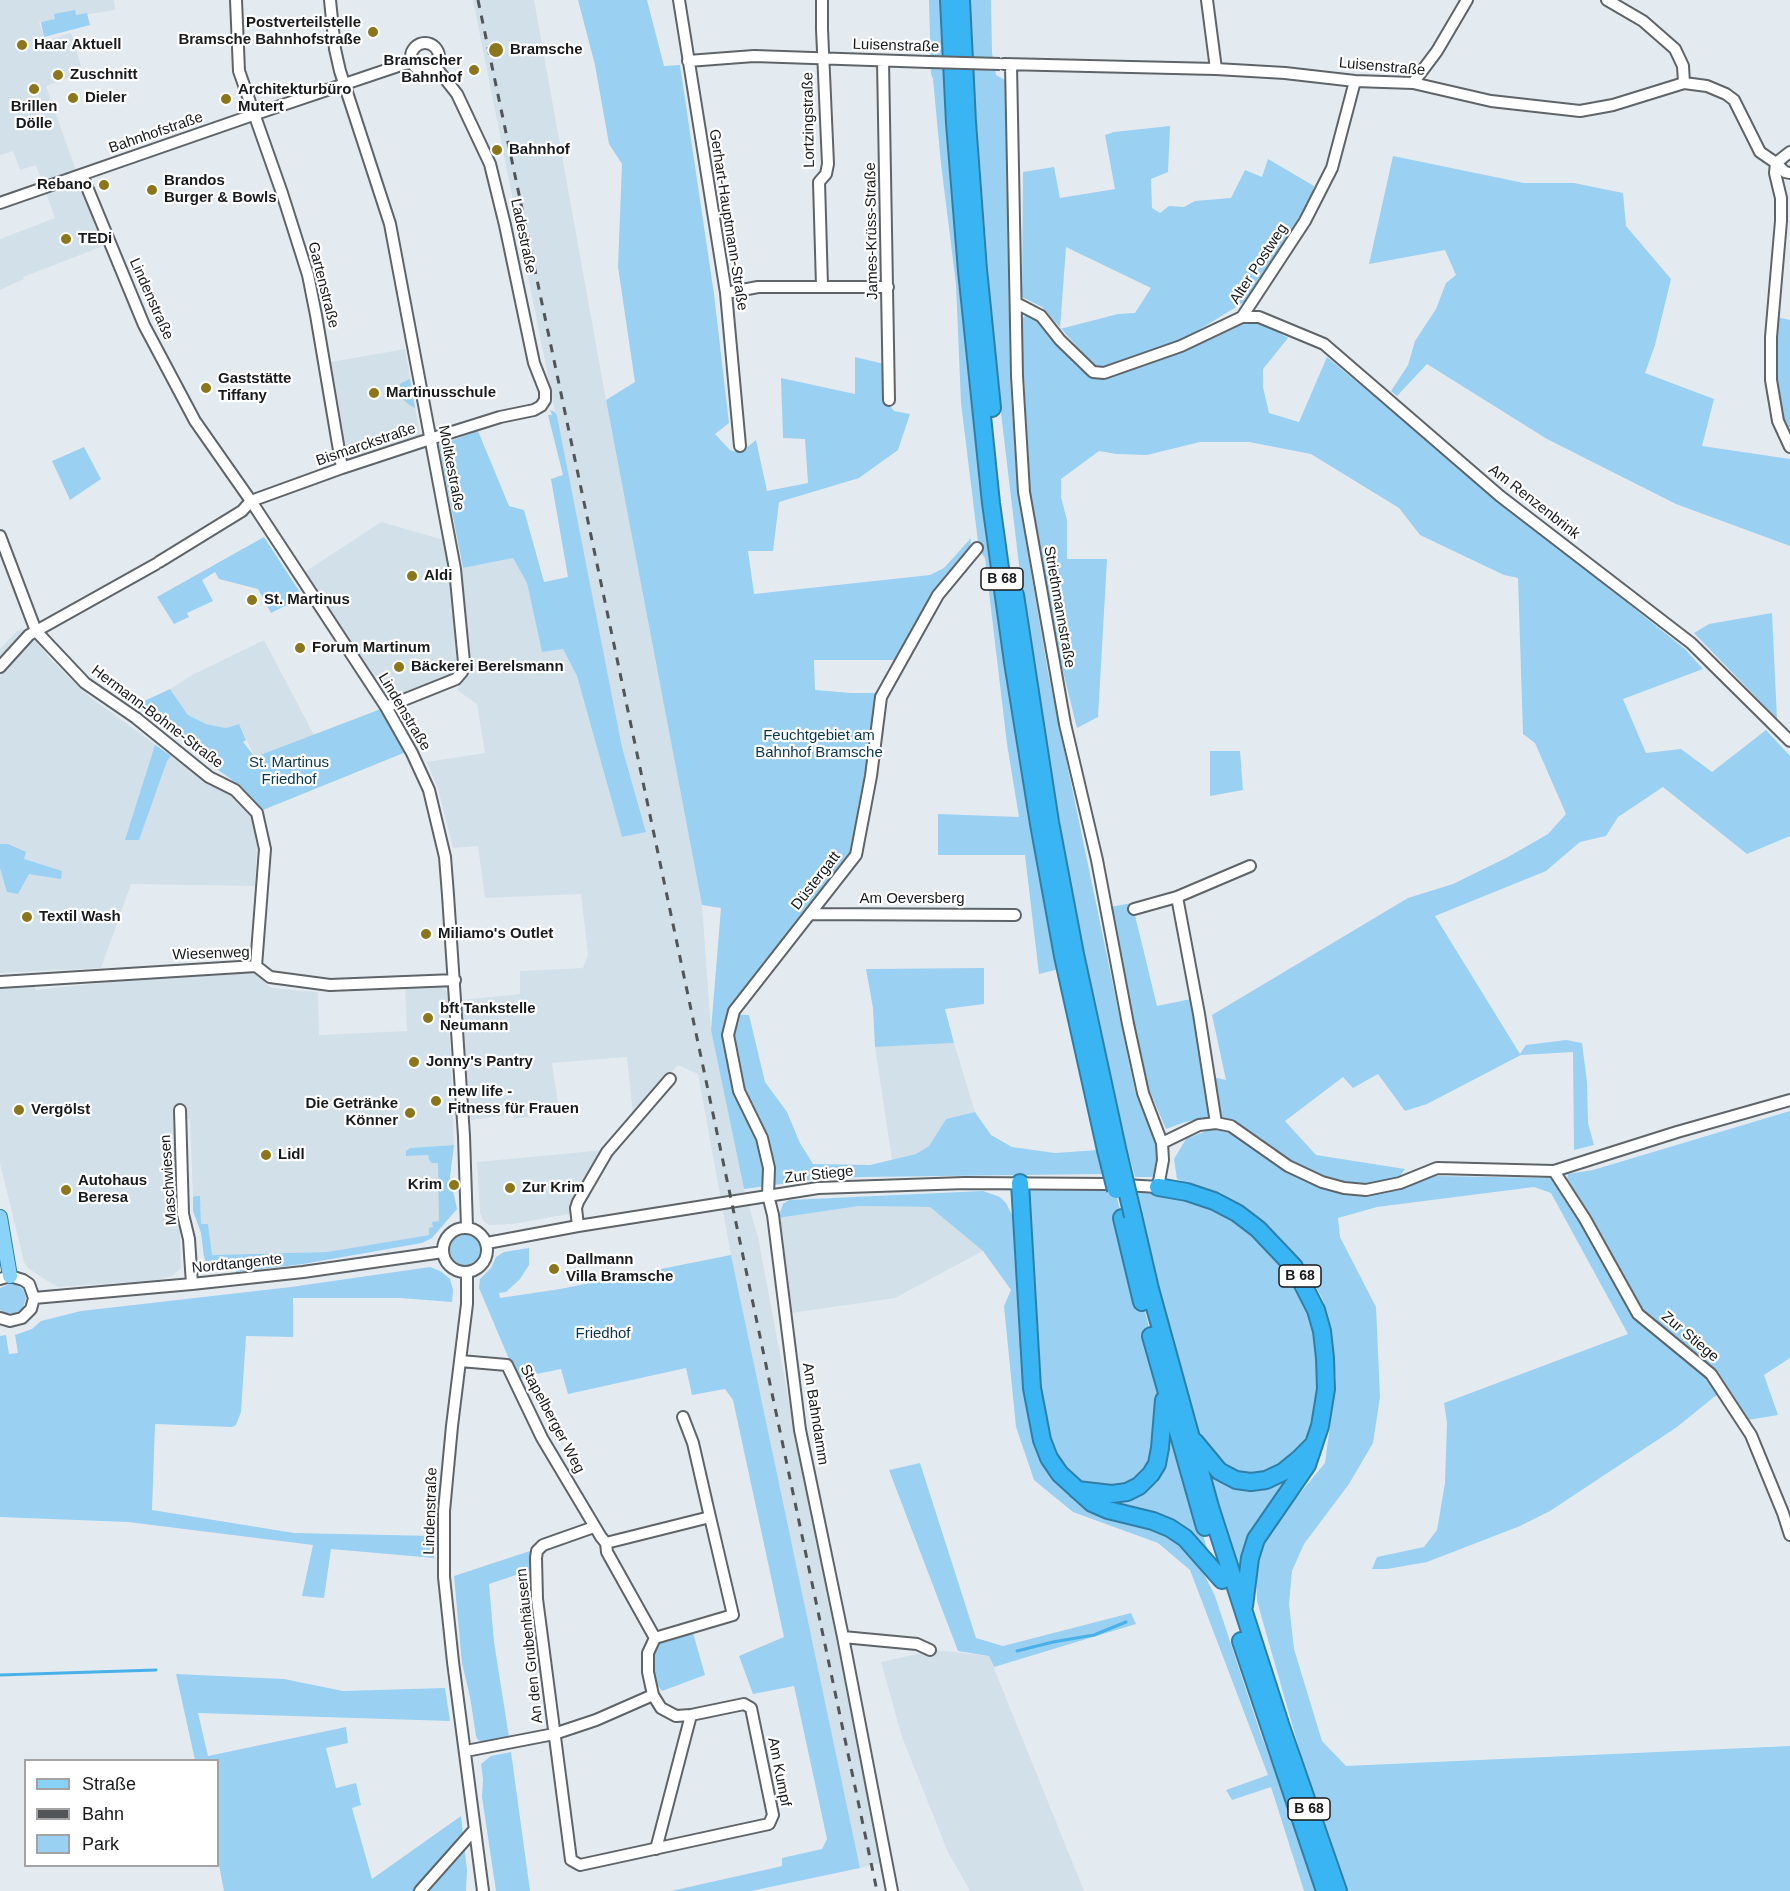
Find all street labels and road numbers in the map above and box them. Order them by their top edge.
street label: Luisenstraße [852,35,940,57]
street label: Luisenstraße [1338,54,1426,80]
street label: Lortzingstraße [799,72,819,168]
street label: Bahnhofstraße [107,108,205,158]
street label: Gerhart-Hauptmann-Straße [705,128,751,312]
street label: James-Krüss-Straße [862,162,882,300]
street label: Ladestraße [506,197,540,275]
street label: Alter Postweg [1226,220,1292,308]
street label: Gartenstraße [304,240,342,330]
street label: Lindenstraße [125,255,177,343]
street label: Bismarckstraße [314,420,418,470]
street label: Moltkestraße [434,424,468,512]
street label: Am Renzenbrink [1485,461,1583,543]
street label: Striethmannstraße [1039,545,1079,669]
road number: B 68 [981,568,1023,590]
street label: Hermann-Bohne-Straße [88,662,226,772]
street label: Lindenstraße [374,670,434,754]
street label: Düstergatt [788,848,844,914]
street label: Am Oeversberg [859,890,965,908]
street label: Wiesenweg [172,944,250,964]
street label: Maschwiesen [157,1134,181,1226]
street label: Zur Stiege [784,1162,854,1188]
street label: Nordtangente [191,1250,283,1278]
road number: B 68 [1279,1265,1321,1287]
street label: Zur Stiege [1658,1308,1722,1366]
street label: Stapelberger Weg [516,1362,588,1476]
street label: Am Bahndamm [798,1362,832,1466]
street label: Lindenstraße [420,1467,442,1555]
street label: An den Grubenhäusern [513,1568,547,1724]
street label: Am Kumpf [763,1736,795,1808]
road number: B 68 [1288,1798,1330,1820]

